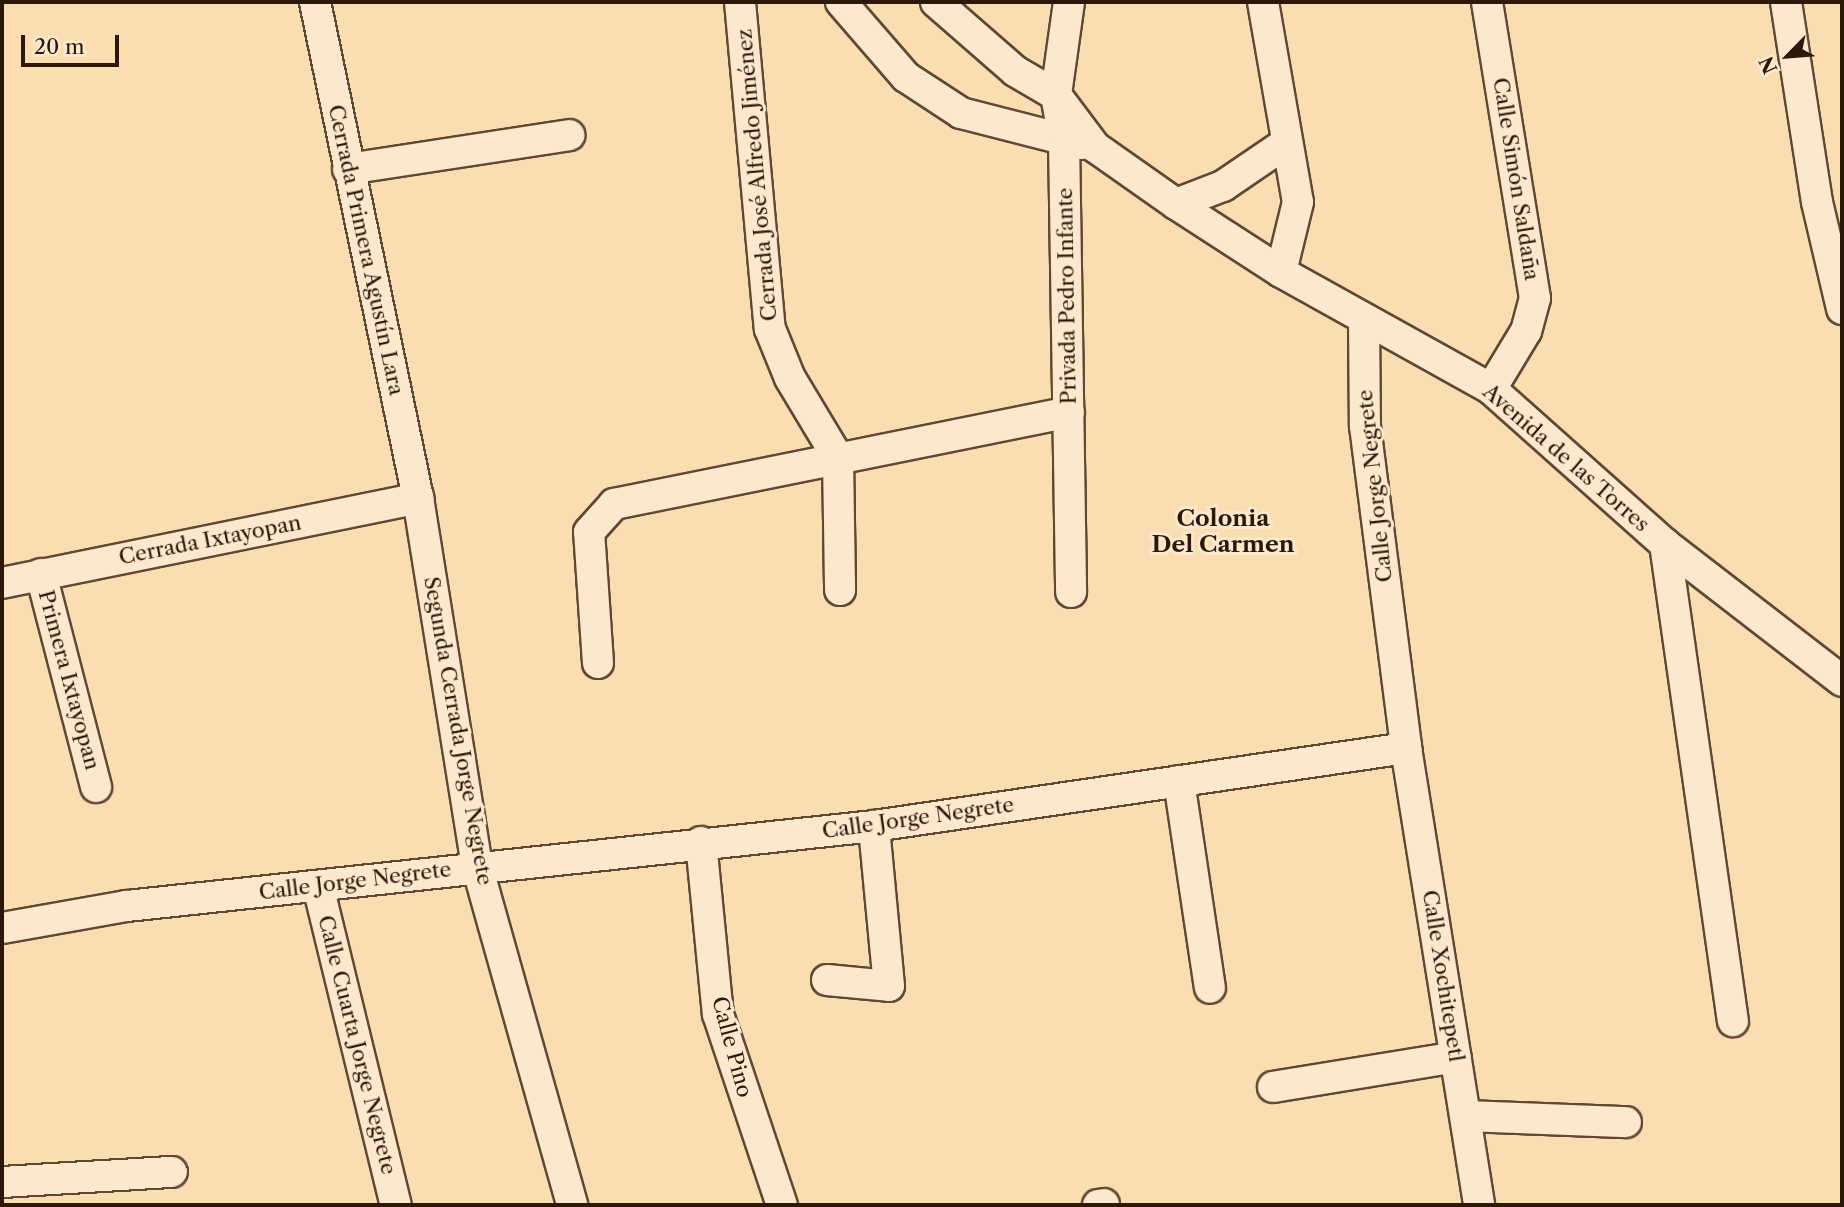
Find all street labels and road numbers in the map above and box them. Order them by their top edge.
street label: Cerrada José Alfredo Jiménez [732,27,782,323]
street label: Calle Simón Saldaña [1488,76,1544,282]
street label: Cerrada Primera Agustín Lara [323,102,409,398]
street label: Privada Pedro Infante [1053,187,1081,405]
street label: Avenida de las Torres [1477,379,1655,537]
street label: Calle Jorge Negrete [1352,389,1398,583]
street label: Cerrada Ixtayopan [117,510,303,570]
street label: Segunda Cerrada Jorge Negrete [418,575,498,887]
street label: Primera Ixtayopan [33,587,105,773]
street label: Calle Jorge Negrete [820,792,1016,844]
street label: Calle Jorge Negrete [257,857,453,905]
street label: Calle Xochitepetl [1417,888,1469,1064]
street label: Calle Cuarta Jorge Negrete [313,913,401,1177]
street label: Calle Pino [706,994,758,1100]

